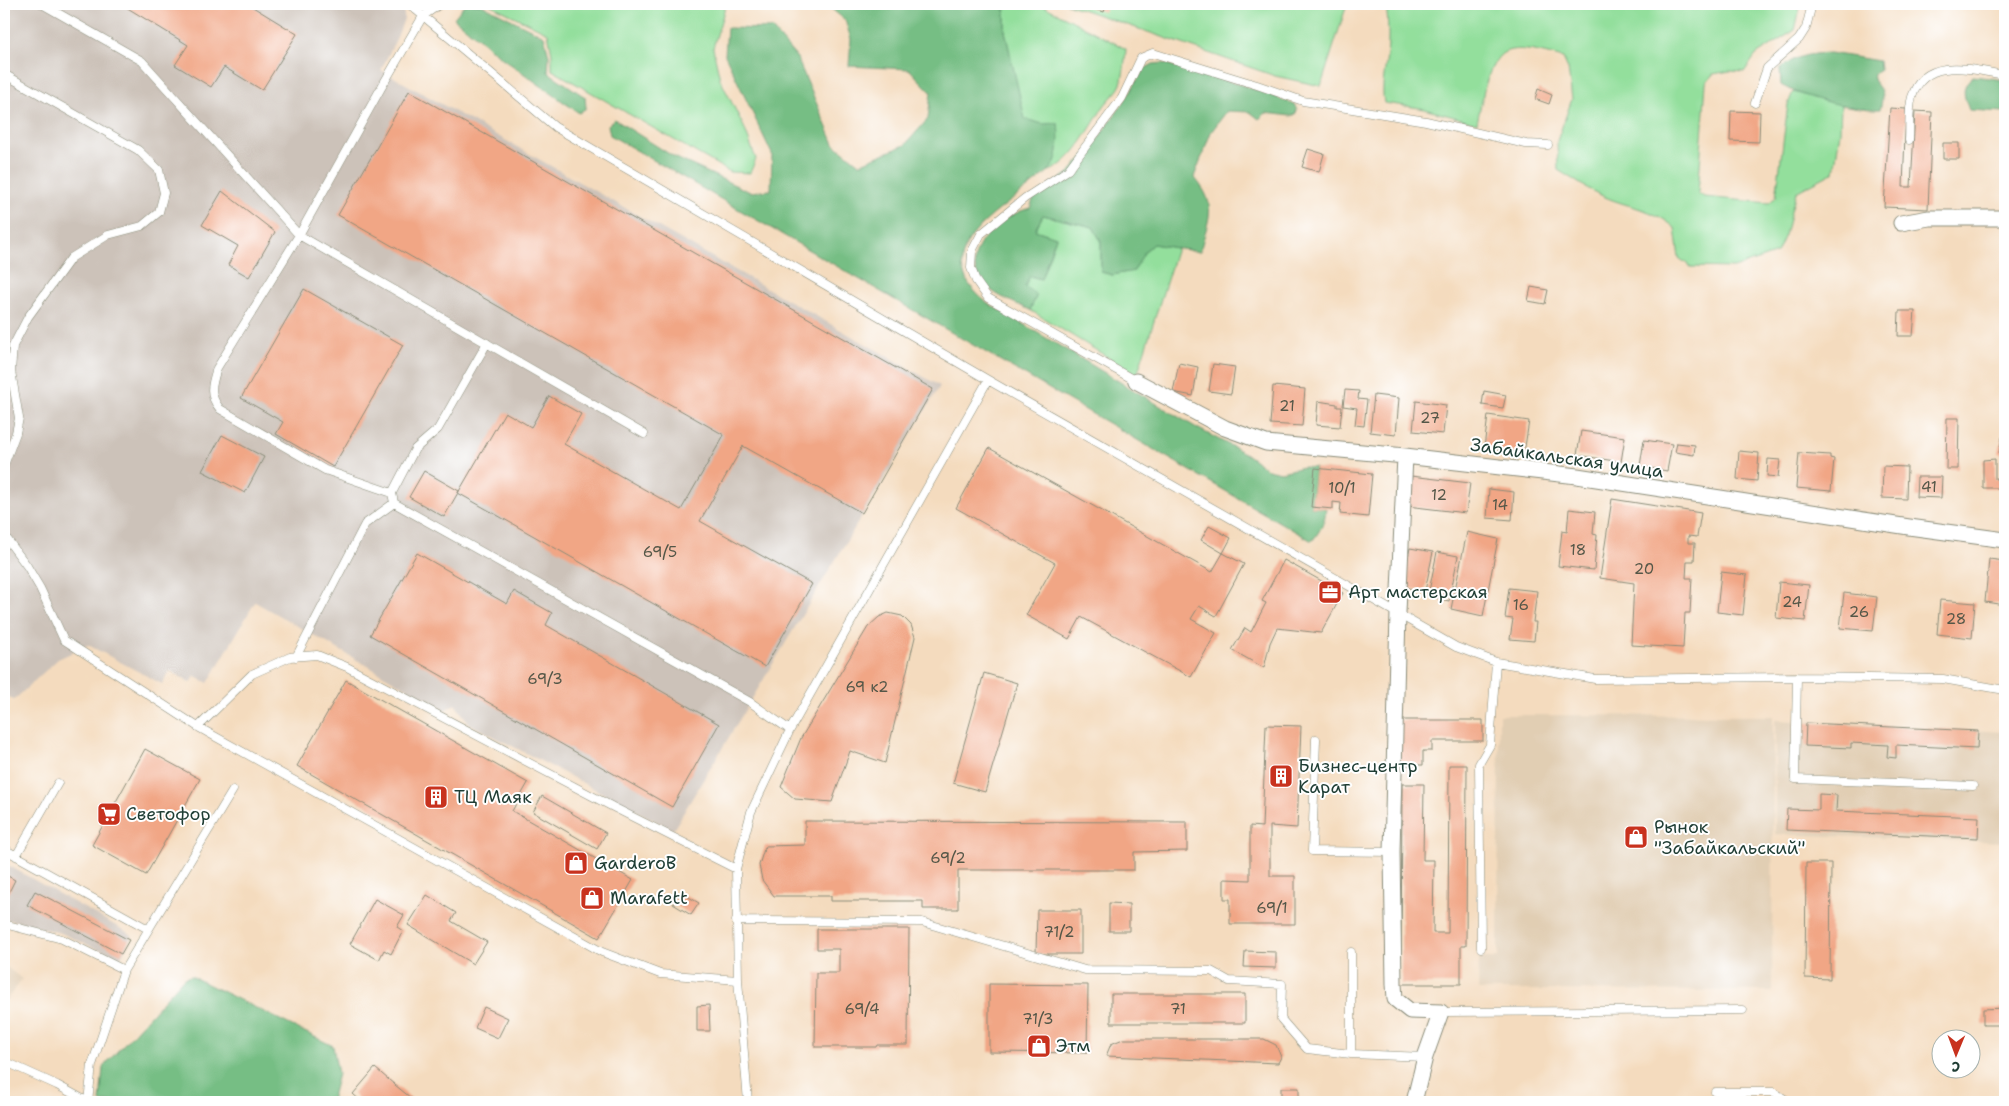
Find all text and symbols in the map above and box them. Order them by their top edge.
house number: 21 [1279,396,1295,416]
house number: 27 [1420,408,1440,428]
street label: Забайкальская улица [1469,433,1665,483]
house number: 41 [1921,477,1937,497]
house number: 10/1 [1328,478,1356,498]
house number: 12 [1431,485,1447,505]
house number: 14 [1492,495,1508,515]
house number: 18 [1570,540,1586,560]
house number: 69/5 [643,542,677,562]
house number: 20 [1634,559,1654,579]
office icon: Арт мастерская [1317,579,1343,605]
place label: Арт мастерская [1348,580,1488,604]
house number: 24 [1782,592,1802,612]
house number: 16 [1513,595,1529,615]
house number: 26 [1849,602,1869,622]
house number: 28 [1946,609,1966,629]
house number: 69/3 [527,669,563,689]
house number: 69 к2 [845,677,889,697]
place label: Бизнес-центр Карат [1298,754,1418,799]
building icon: Бизнес-центр Карат [1268,763,1294,789]
building icon: ТЦ Маяк [423,784,449,810]
place label: ТЦ Маяк [454,785,532,809]
supermarket icon: Светофор [96,801,122,827]
place label: Светофор [126,802,211,826]
place label: Рынок "Забайкальский" [1654,815,1806,860]
shop icon: Рынок "Забайкальский" [1623,824,1649,850]
house number: 69/2 [930,848,966,868]
shop icon: GarderoB [563,850,589,876]
place label: GarderoB [594,851,676,875]
shop icon: Marafett [579,885,605,911]
place label: Marafett [610,886,688,910]
house number: 69/1 [1256,898,1288,918]
house number: 71/2 [1043,922,1075,942]
house number: 69/4 [845,999,879,1019]
house number: 71 [1170,999,1186,1019]
house number: 71/3 [1022,1009,1054,1029]
north arrow [1932,1028,1982,1078]
shop icon: Этм [1026,1033,1052,1059]
place label: Этм [1056,1034,1090,1058]
text: С [1951,1058,1960,1076]

